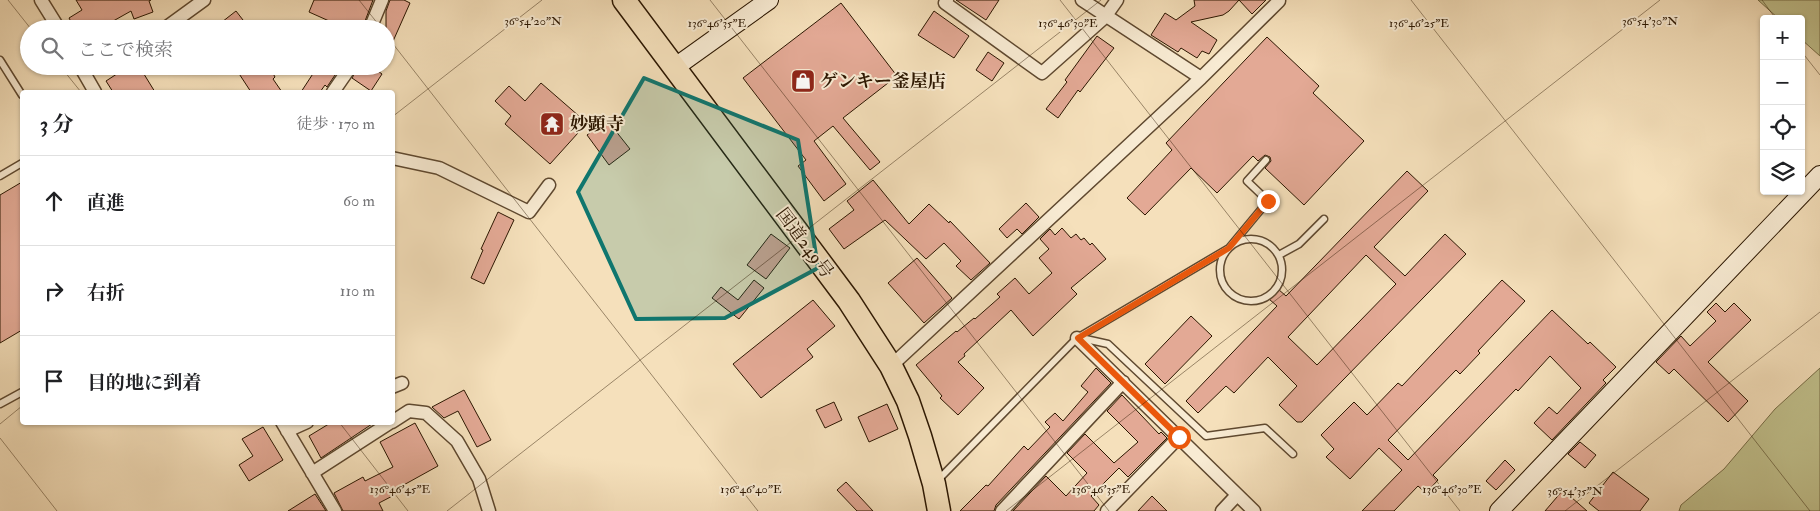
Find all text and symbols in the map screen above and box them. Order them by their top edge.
text: 36°54'20"N [504,14,562,29]
text: 36°54'30"N [1622,14,1678,29]
map controls [1760,15,1805,195]
button: + [1760,15,1805,60]
text: 136°46'35"E [688,16,747,31]
text: 136°46'30"E [1038,16,1098,31]
text: 136°46'25"E [1389,16,1449,31]
search box [20,20,395,75]
icon: search [38,34,66,62]
text: ここで検索 [78,38,173,62]
button: − [1760,60,1805,105]
shop icon: ゲンキー釜屋店 [790,68,816,94]
place label: ゲンキー釜屋店 [820,70,946,93]
button: locate [1760,105,1805,150]
text: 3 分 [40,111,73,138]
temple icon: 妙顕寺 [539,111,565,137]
place label: 妙顕寺 [570,113,624,136]
text: 徒歩 · 170 m [296,114,375,134]
button: layers [1760,150,1805,195]
icon: ahead [40,187,68,215]
route end [1257,190,1280,213]
text: 直進 [87,191,125,215]
text: 60 m [343,191,375,211]
street label: 国道249号 [771,204,838,283]
icon: right [40,277,68,305]
text: 右折 [87,281,125,305]
text: 110 m [340,281,375,301]
icon: arrive [40,367,68,395]
text: 目的地に到着 [87,371,201,395]
route start [1168,426,1191,449]
text: 136°46'45"E [370,482,431,497]
text: 136°46'40"E [720,482,782,497]
text: 136°46'35"E [1072,482,1131,497]
text: 136°46'30"E [1422,482,1482,497]
text: 36°54'35"N [1547,484,1603,499]

